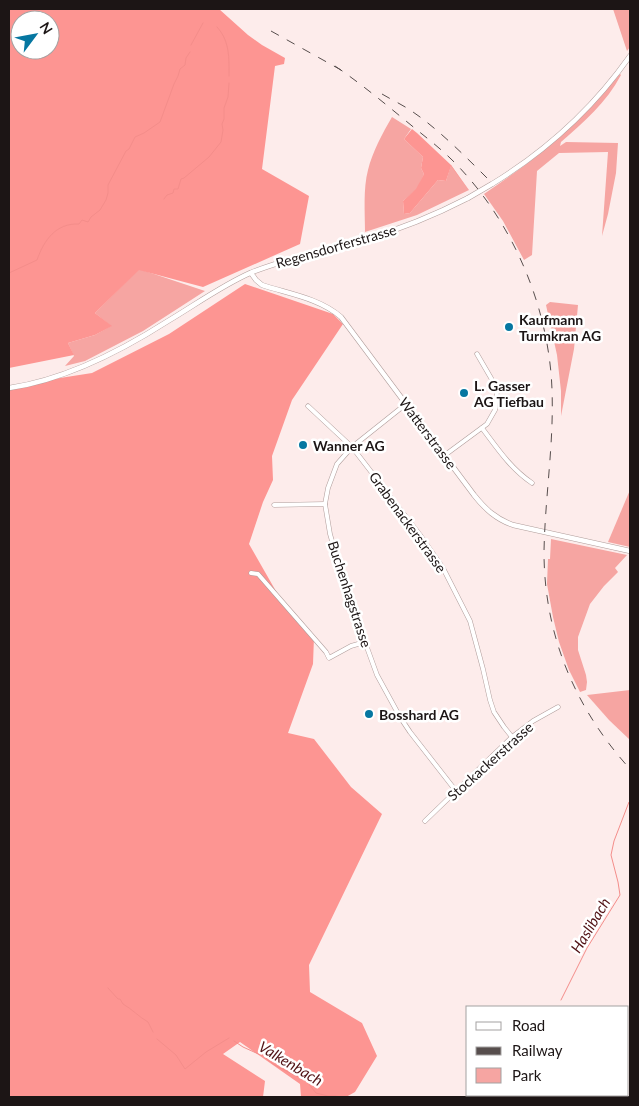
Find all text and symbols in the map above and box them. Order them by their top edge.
north arrow [10,10,60,60]
text: N [36,19,57,37]
street label: Regensdorferstrasse [274,221,398,271]
place label: Kaufmann Turmkran AG [519,311,601,344]
marker: Kaufmann Turmkran AG [503,321,515,333]
place label: L. Gasser AG Tiefbau [473,377,544,410]
marker: L. Gasser AG Tiefbau [458,387,470,399]
street label: Watterstrasse [396,394,460,472]
place label: Wanner AG [313,437,385,454]
marker: Wanner AG [297,439,309,451]
street label: Grabenackerstrasse [366,468,450,576]
street label: Buchenhagstrasse [325,539,375,649]
place label: Bosshard AG [379,706,459,723]
marker: Bosshard AG [363,708,375,720]
street label: Stockackerstrasse [444,718,536,804]
water label: Haslibach [567,894,614,956]
legend [466,1006,629,1096]
text: Road [512,1016,545,1034]
water label: Valkenbach [256,1037,326,1089]
text: Railway [512,1041,563,1059]
text: Park [512,1066,542,1084]

